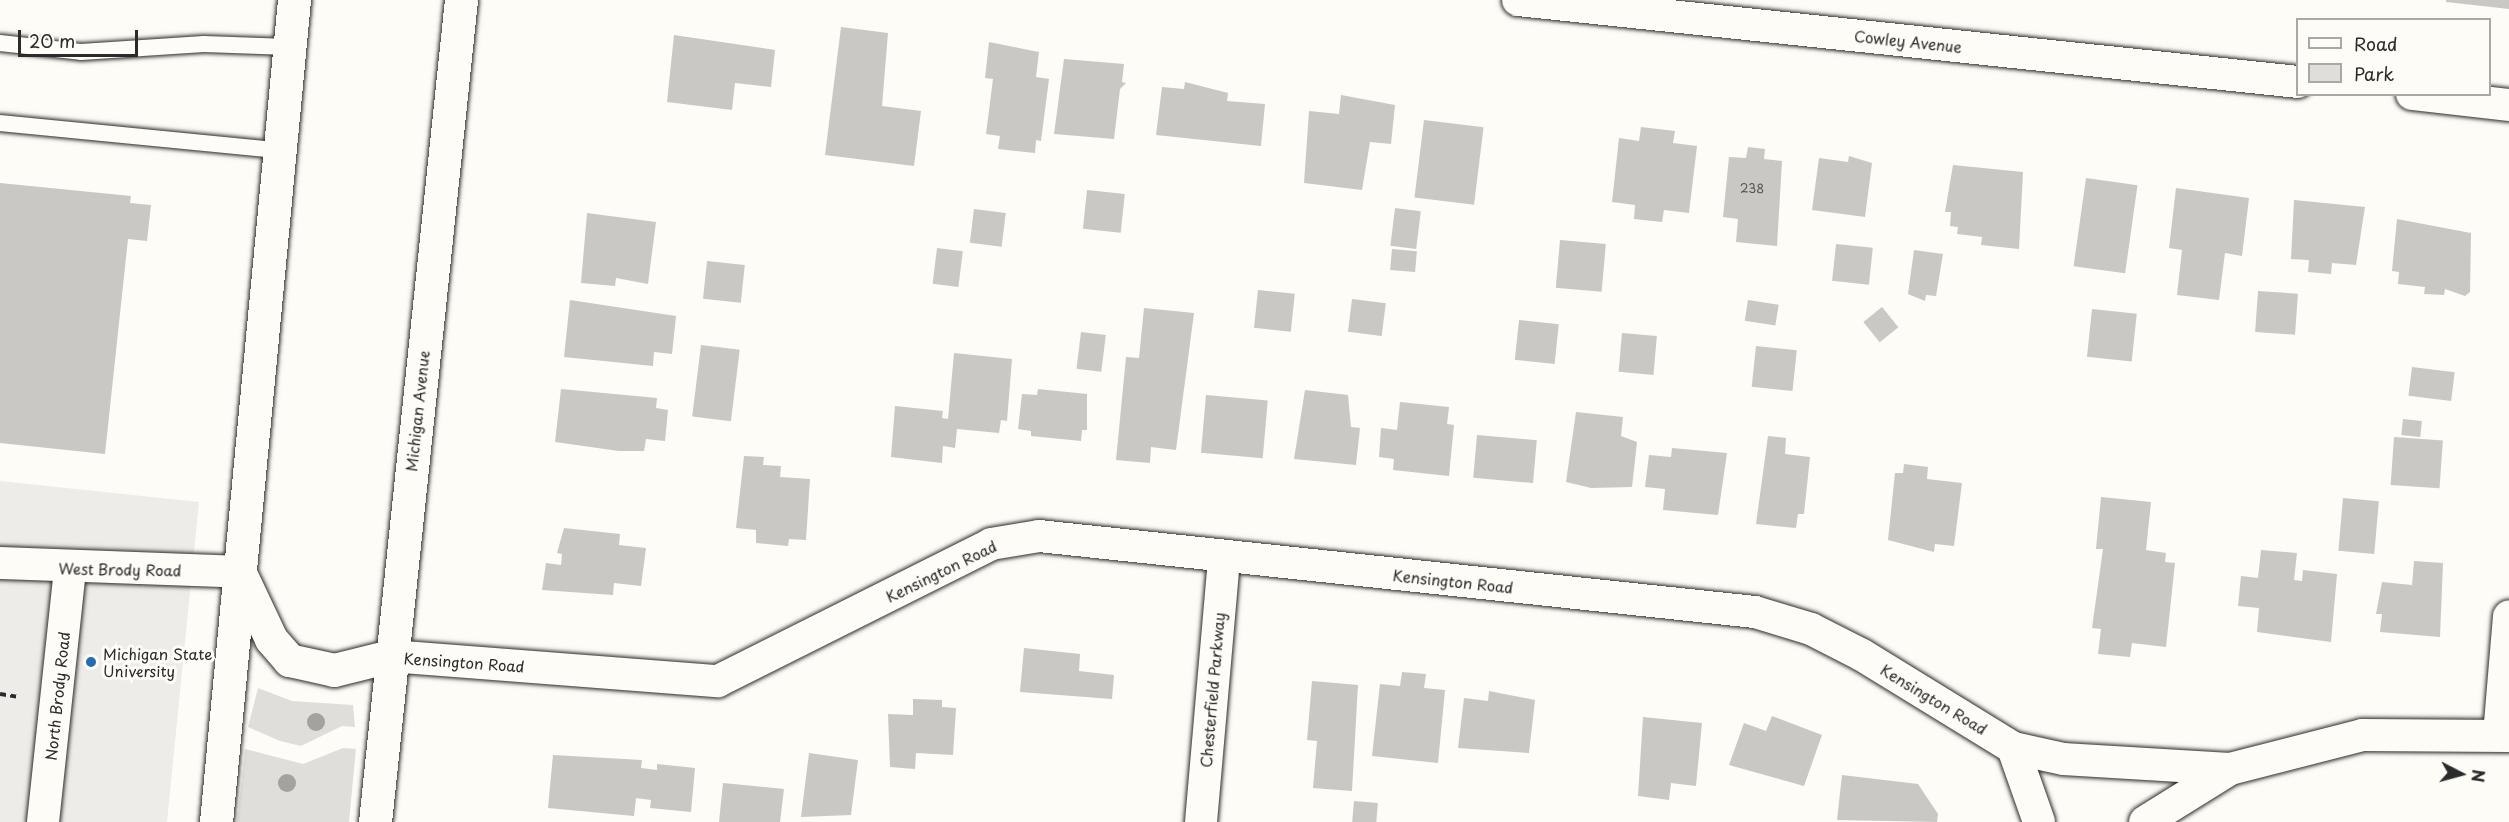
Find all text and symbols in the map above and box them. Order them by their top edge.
scale bar [21,18,141,56]
legend [2296,18,2491,96]
street label: Cowley Avenue [1853,26,1963,56]
text: 20 m [29,27,75,54]
text: Road [2354,30,2398,57]
text: Park [2354,60,2394,87]
house number: 238 [1740,182,1764,196]
street label: Michigan Avenue [402,350,432,472]
street label: Kensington Road [883,536,999,606]
street label: West Brody Road [58,559,182,579]
street label: Kensington Road [1392,566,1514,596]
street label: Chesterfield Parkway [1196,612,1228,768]
street label: North Brody Road [41,630,73,762]
place label: Michigan State University [103,644,212,679]
street label: Kensington Road [403,649,525,675]
marker: Michigan State University [84,655,98,669]
street label: Kensington Road [1878,660,1990,738]
north arrow [2431,744,2491,804]
text: N [2466,768,2491,783]

